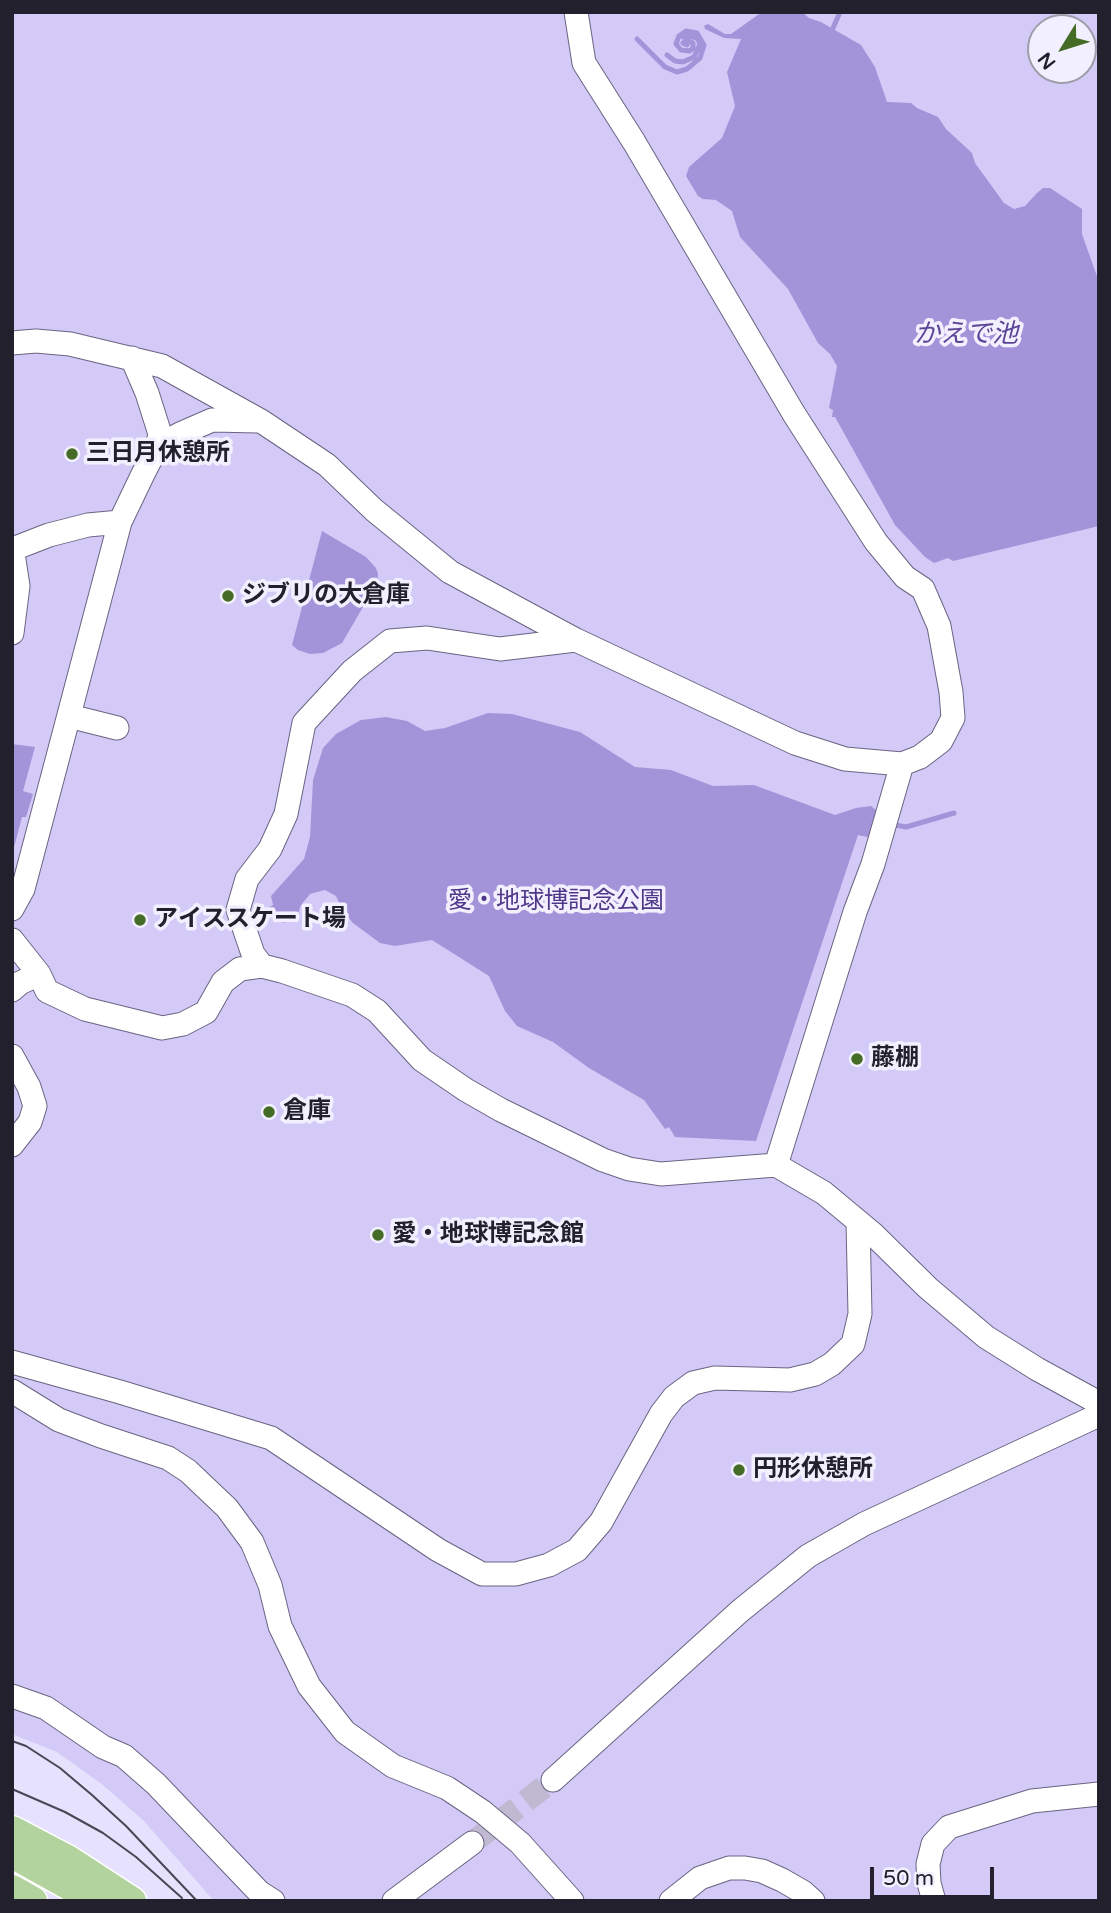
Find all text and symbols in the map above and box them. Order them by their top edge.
north arrow [1027,14,1097,84]
text: N [1034,48,1060,73]
water label: かえで池 [914,319,1018,351]
place label: 三日月休憩所 [86,440,230,468]
marker: 三日月休憩所 [64,446,80,462]
place label: ジブリの大倉庫 [242,582,410,610]
marker: ジブリの大倉庫 [220,588,236,604]
park label: 愛・地球博記念公園 [448,888,664,916]
place label: アイススケート場 [154,906,346,934]
marker: アイススケート場 [132,912,148,928]
place label: 藤棚 [871,1045,919,1073]
marker: 藤棚 [849,1051,865,1067]
place label: 倉庫 [283,1098,331,1126]
marker: 倉庫 [261,1104,277,1120]
place label: 愛・地球博記念館 [392,1221,584,1249]
marker: 愛・地球博記念館 [370,1227,386,1243]
place label: 円形休憩所 [753,1456,873,1484]
marker: 円形休憩所 [731,1462,747,1478]
scale bar [873,1854,997,1898]
text: 50 m [883,1866,934,1891]

